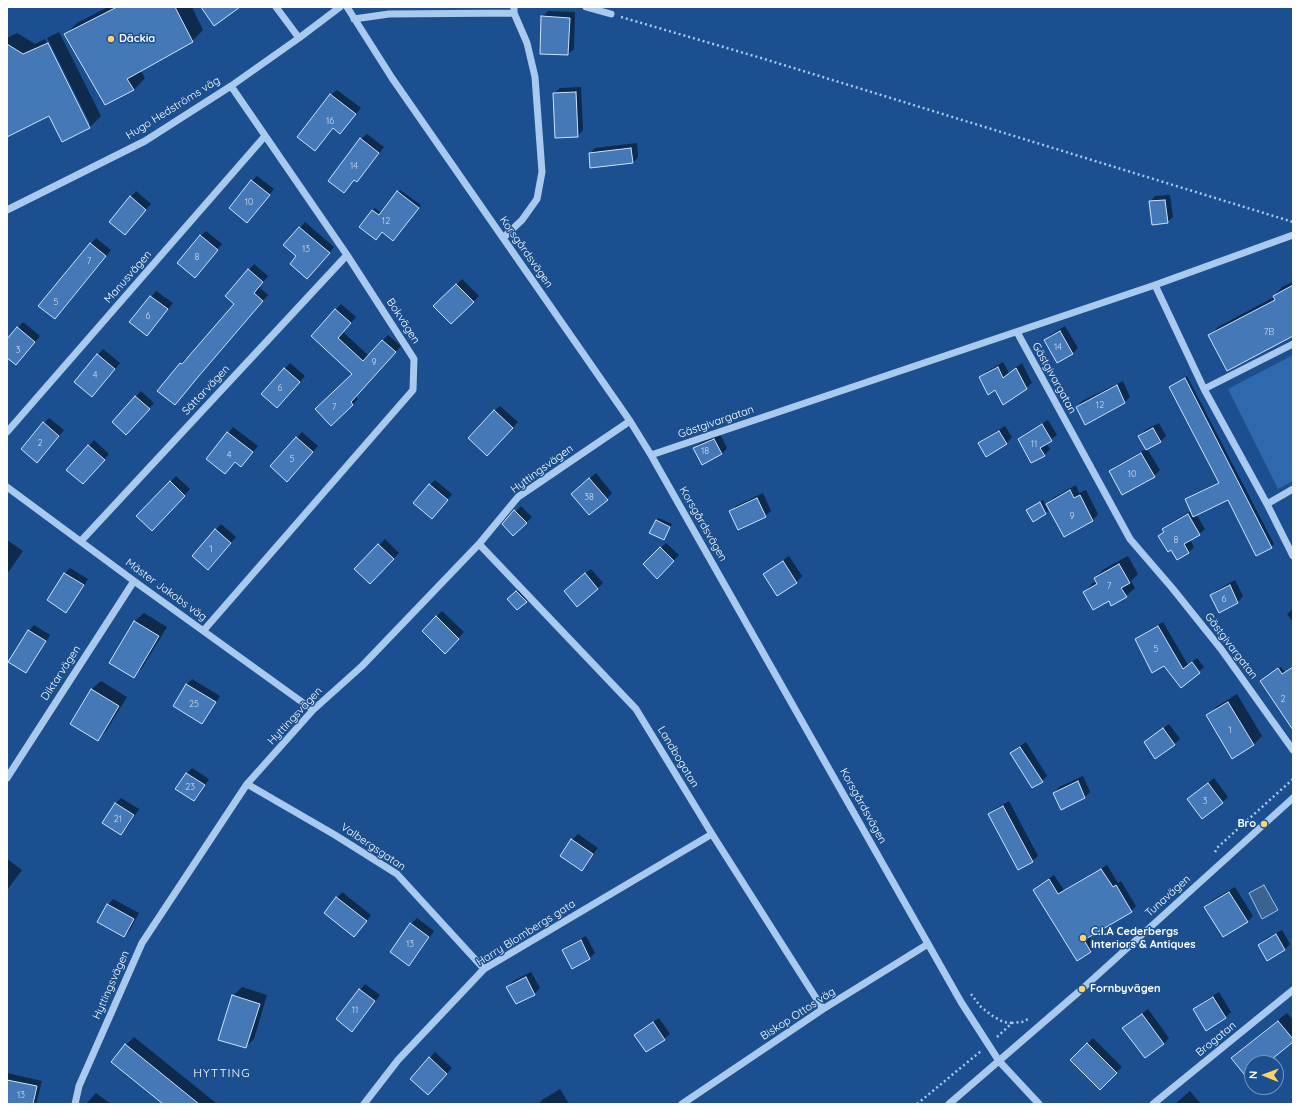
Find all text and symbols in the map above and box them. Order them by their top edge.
place label: Däckia [119,32,155,46]
marker: Däckia [106,34,116,44]
street label: Hugo Hedströms väg [124,74,222,142]
house number: 16 [326,116,334,126]
house number: 14 [350,161,358,171]
house number: 10 [245,197,253,207]
street label: Korsgårdsvägen [496,214,556,290]
house number: 12 [382,216,390,226]
house number: 13 [302,244,310,254]
street label: Manusvägen [102,248,154,306]
house number: 8 [195,252,199,262]
house number: 7 [87,256,91,266]
street label: Bokvägen [383,296,423,346]
house number: 5 [54,297,58,307]
house number: 6 [146,311,150,321]
house number: 7B [1264,327,1274,337]
street label: Gästgivargatan [1029,340,1079,416]
house number: 14 [1054,342,1062,352]
house number: 3 [16,345,20,355]
house number: 9 [371,357,377,367]
street label: Sättarvägen [180,362,232,418]
house number: 4 [93,370,97,380]
house number: 6 [278,383,282,393]
house number: 12 [1096,400,1104,410]
house number: 7 [332,402,336,412]
street label: Gästgivargatan [676,403,756,441]
house number: 2 [38,438,42,448]
house number: 11 [1031,439,1037,449]
street label: Hyttingsvägen [508,442,576,496]
house number: 18 [701,446,709,456]
house number: 4 [227,450,231,460]
house number: 5 [290,454,294,464]
house number: 10 [1128,469,1136,479]
street label: Korsgårdsvägen [676,484,730,564]
house number: 38 [584,492,594,502]
house number: 9 [1069,511,1075,521]
house number: 8 [1174,535,1178,545]
house number: 1 [209,544,213,554]
street label: Mäster Jakobs väg [123,556,209,624]
house number: 7 [1107,581,1111,591]
house number: 6 [1222,594,1226,604]
street label: Gästgivargatan [1202,610,1260,682]
street label: Diktarvägen [38,643,84,703]
house number: 5 [1154,644,1158,654]
street label: Hyttingsvägen [265,684,325,748]
house number: 2 [1281,694,1285,704]
house number: 25 [189,699,199,709]
street label: Landbogatan [655,724,701,790]
house number: 1 [1228,725,1232,735]
street label: Korsgårdsvägen [837,766,889,846]
house number: 23 [185,782,195,792]
house number: 3 [1203,796,1207,806]
house number: 21 [114,814,122,824]
place label: Bro [1237,817,1256,831]
marker: Bro [1259,819,1269,829]
street label: Valbergsgatan [338,820,408,874]
street label: Tunavägen [1143,872,1193,920]
street label: Harry Blombergs gata [474,897,578,969]
place label: C.I.A Cederbergs Interiors & Antiques [1091,925,1196,951]
marker: C.I.A Cederbergs Interiors & Antiques [1078,933,1088,943]
house number: 13 [406,939,414,949]
street label: Hyttingsvägen [90,949,132,1021]
place label: Fornbyvägen [1090,982,1160,996]
marker: Fornbyvägen [1077,984,1087,994]
street label: Biskop Ottos väg [758,985,838,1043]
house number: 11 [352,1005,358,1015]
street label: Brogatan [1193,1019,1239,1059]
north arrow [1244,1055,1284,1095]
district label: HYTTING [193,1066,251,1080]
text: N [1246,1071,1260,1079]
house number: 13 [17,1090,25,1100]

